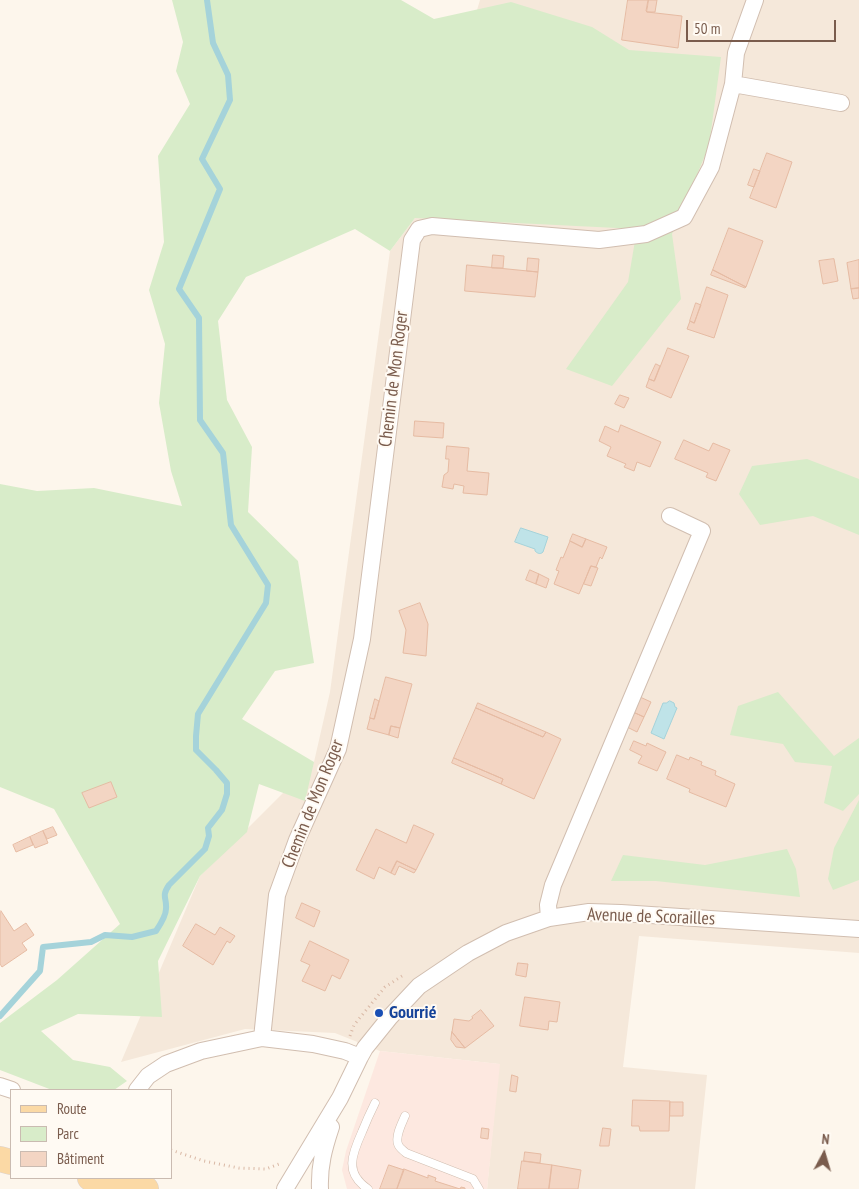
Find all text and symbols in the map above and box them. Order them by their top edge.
scale bar [689,10,839,42]
text: 50 m [694,19,720,38]
street label: Chemin de Mon Roger [375,310,413,448]
street label: Chemin de Mon Roger [277,737,349,871]
street label: Avenue de Scorailles [587,904,715,930]
place label: Gourrié [389,1002,436,1024]
marker: Gourrié [373,1007,385,1019]
legend [10,1089,172,1179]
text: Route [57,1099,87,1118]
text: Parc [57,1124,79,1143]
north arrow [799,1129,849,1179]
text: N [821,1130,830,1148]
text: Bâtiment [57,1149,104,1168]

